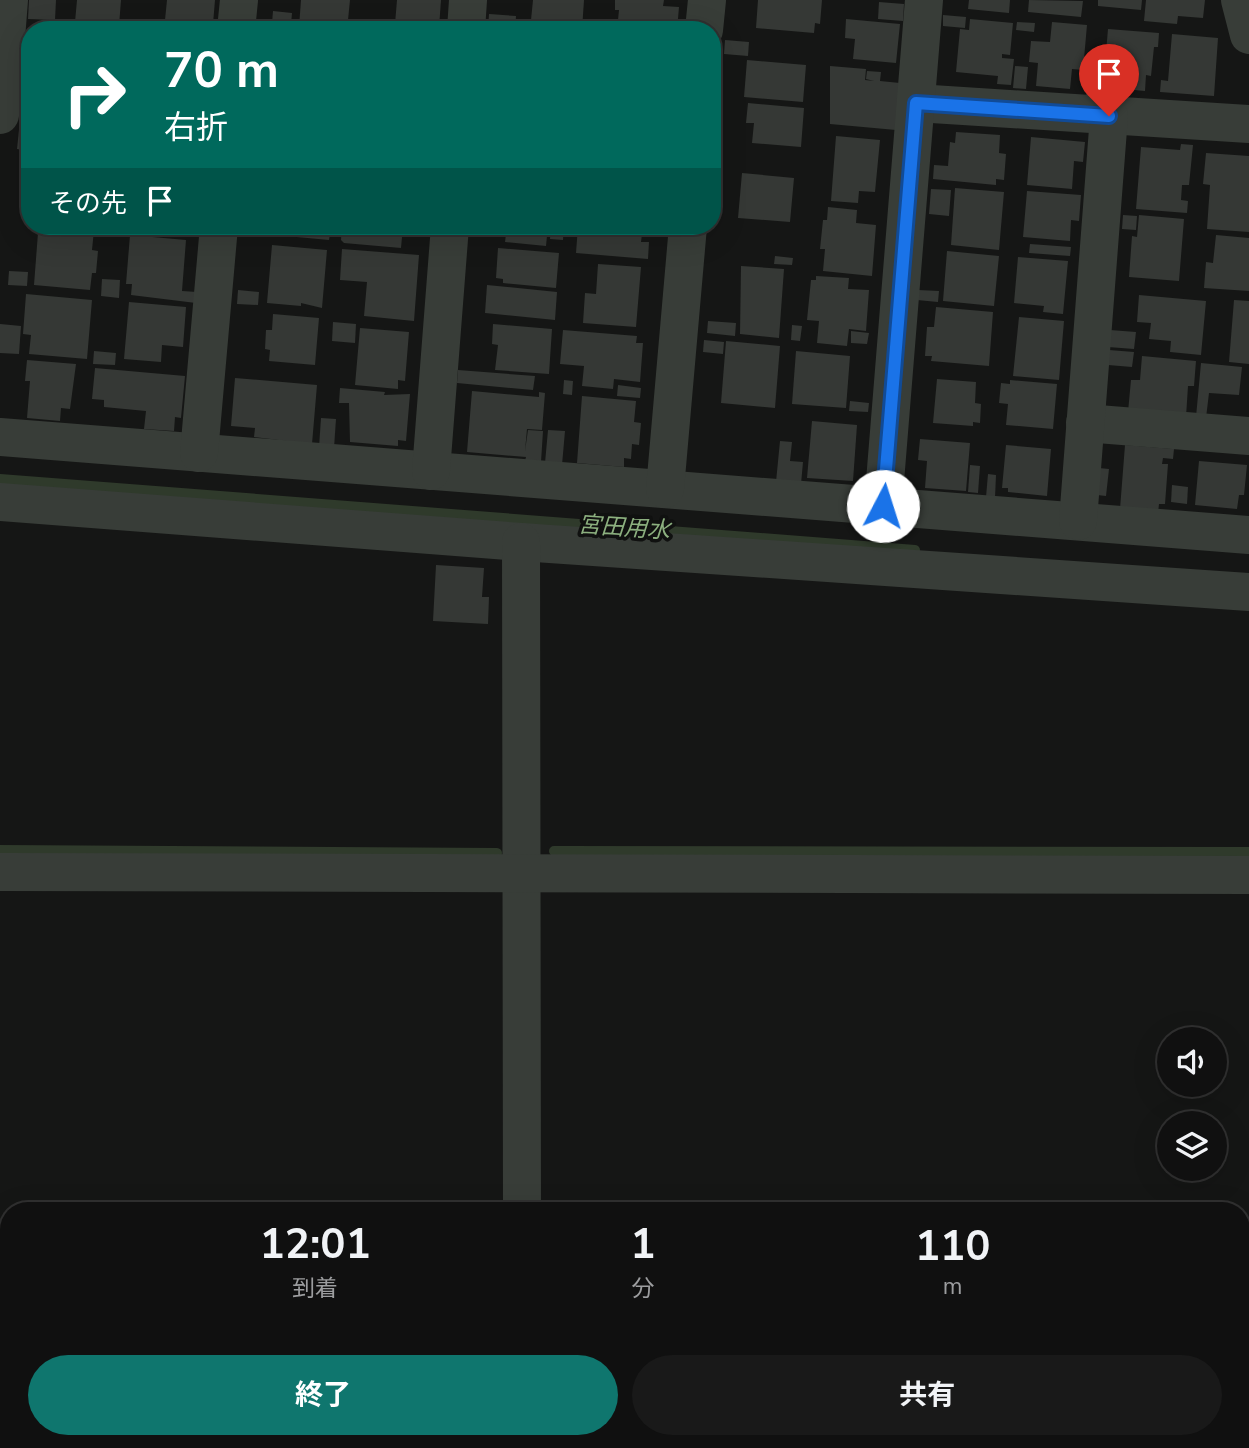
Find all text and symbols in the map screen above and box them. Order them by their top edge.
text: 70 m [164,37,279,104]
pin [1079,44,1139,116]
icon: right [49,49,140,140]
icon: arrive [1090,55,1128,93]
text: 右折 [164,106,228,149]
icon: arrive [141,182,179,220]
text: その先 [49,186,127,221]
position arrow [846,469,920,543]
water label: 宮田用水 [577,509,674,546]
map controls [1157,1027,1227,1181]
button: sound [1157,1027,1227,1097]
button: layers [1157,1111,1227,1181]
text: 12:01 [259,1216,371,1273]
text: 1 [630,1216,655,1273]
text: 110 [915,1218,990,1275]
text: m [943,1271,963,1302]
text: 到着 [292,1273,338,1304]
text: 分 [631,1273,654,1304]
button: 終了 [28,1355,618,1435]
button: 共有 [632,1355,1222,1435]

